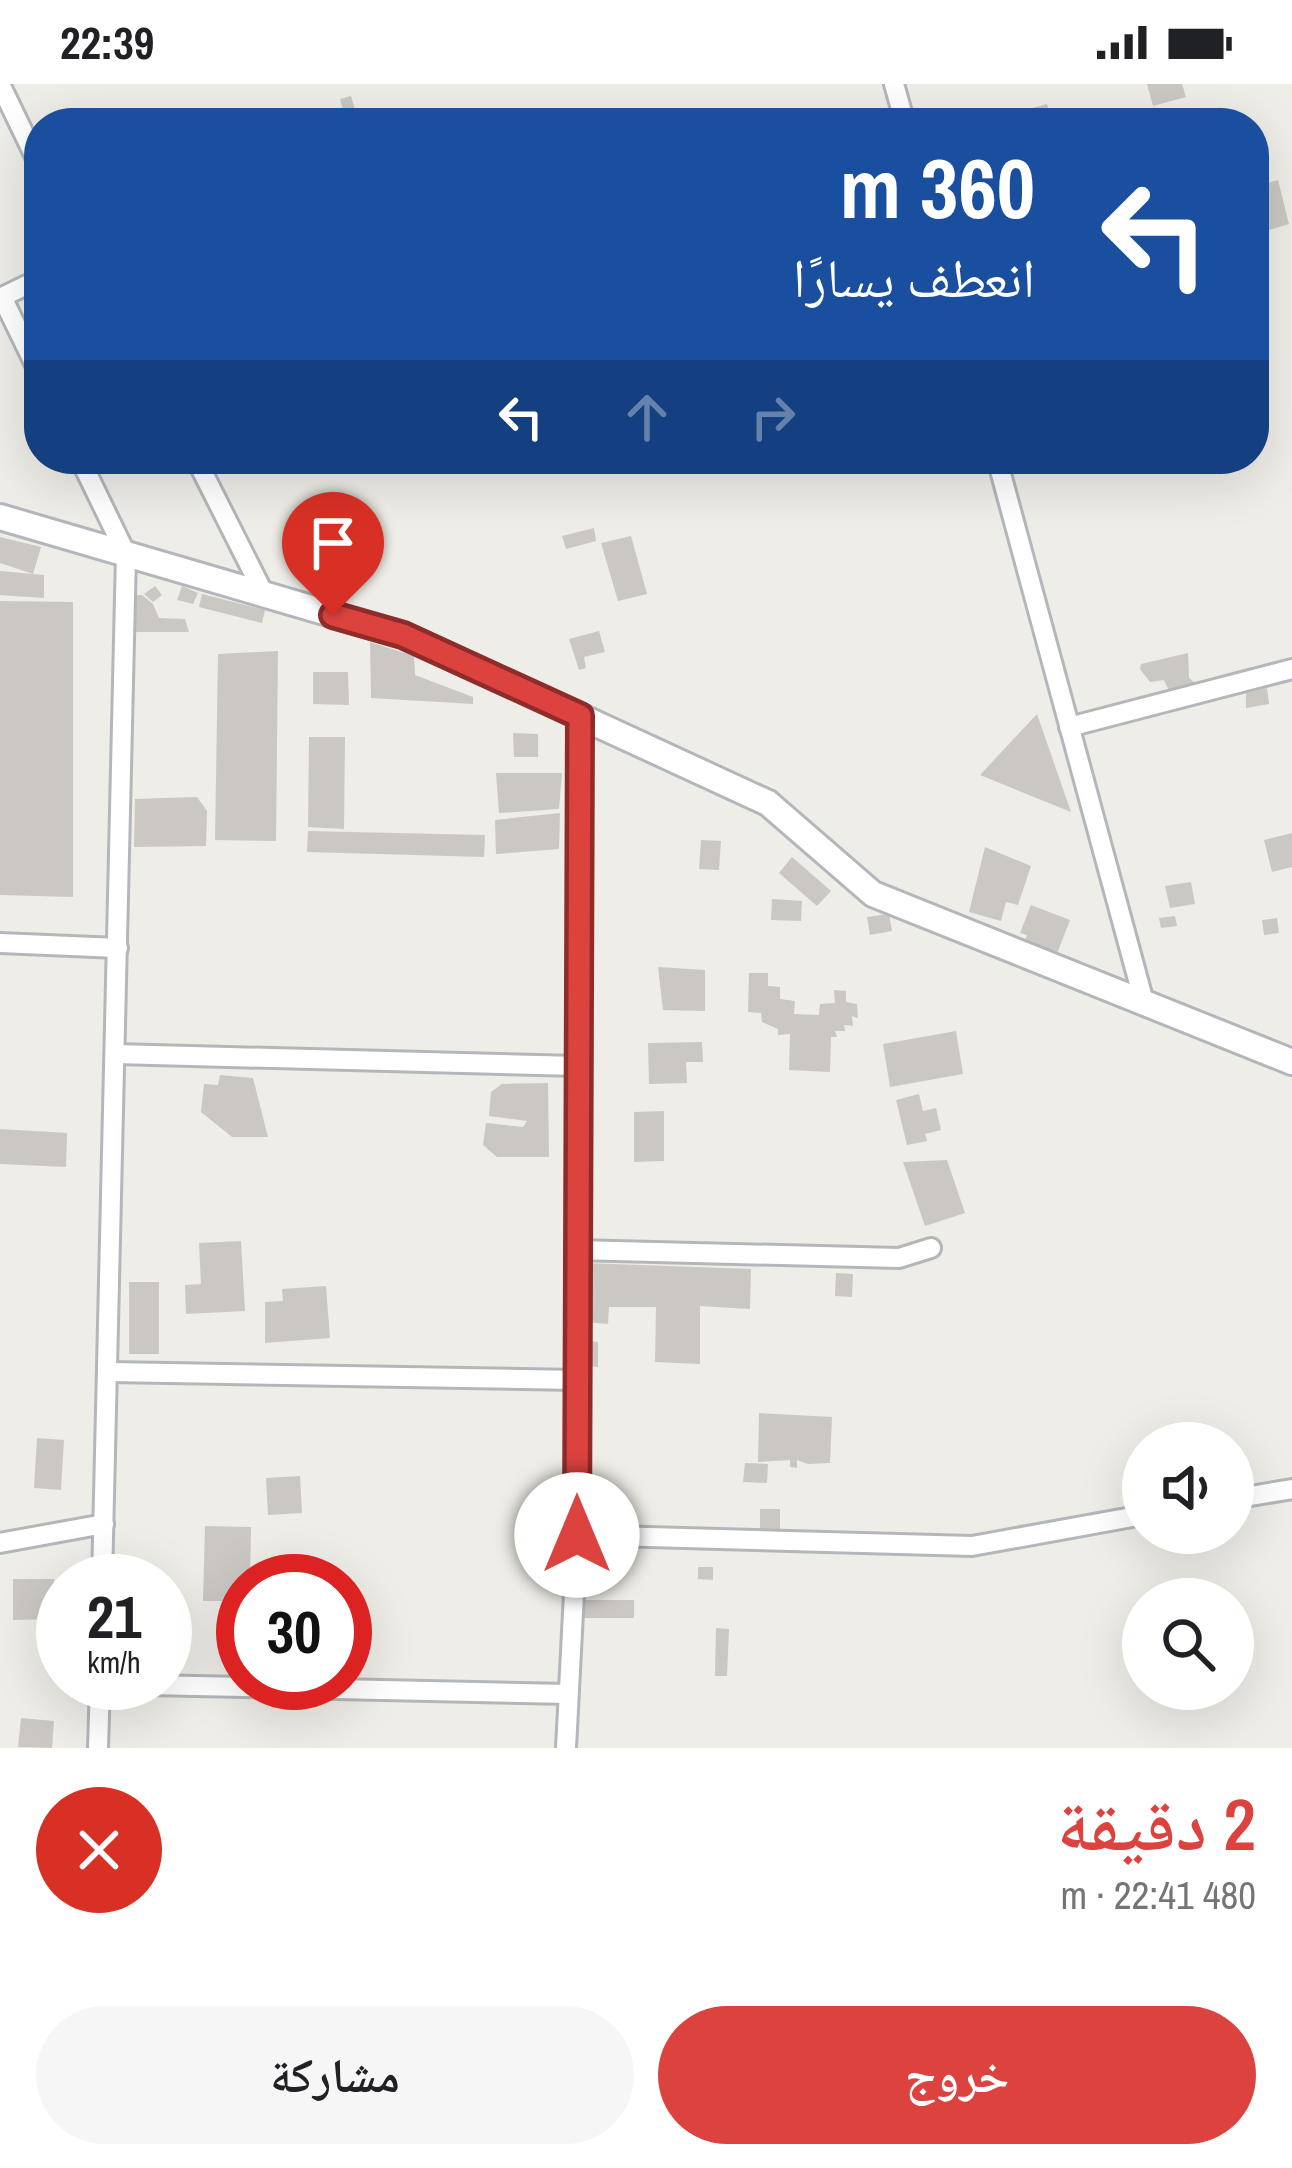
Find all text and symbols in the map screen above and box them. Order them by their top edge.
text: 22:39 [60,12,154,73]
text: 360 m [840,131,1035,244]
icon: left [1077,156,1233,312]
text: انعطف يسارًا [793,241,1035,314]
icon: left [488,384,554,450]
icon: ahead [614,384,680,450]
icon: right [740,384,806,450]
pin [282,492,384,615]
icon: arrive [300,510,366,576]
map controls [1122,1422,1254,1710]
button: sound [1122,1422,1254,1554]
position arrow [514,1472,640,1598]
speed limit sign: 30 [216,1554,372,1710]
text: 21 [87,1576,141,1657]
button: search [1122,1578,1254,1710]
text: km/h [87,1642,141,1682]
text: 2 دقيقة [1057,1775,1256,1872]
button: close [36,1787,162,1913]
text: 480 m · 22:41 [1060,1869,1256,1921]
button: مشاركة [36,2006,634,2144]
button: خروج [658,2006,1256,2144]

